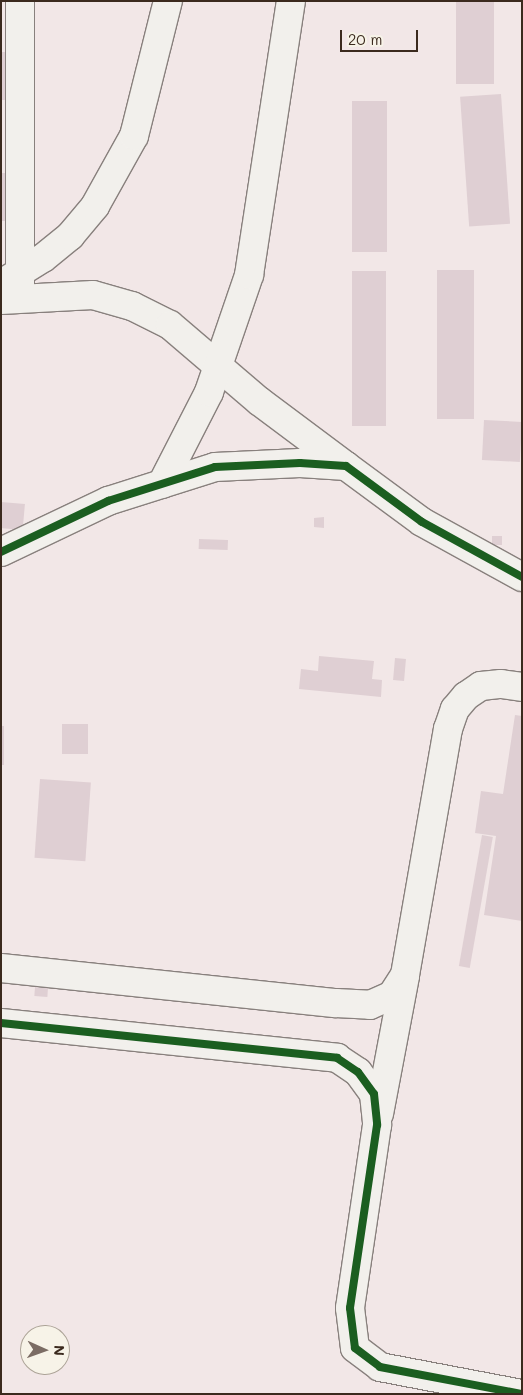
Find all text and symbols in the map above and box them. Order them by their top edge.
scale bar [343,20,420,52]
text: 20 m [348,29,382,49]
north arrow [20,1325,70,1375]
text: N [50,1345,69,1356]

